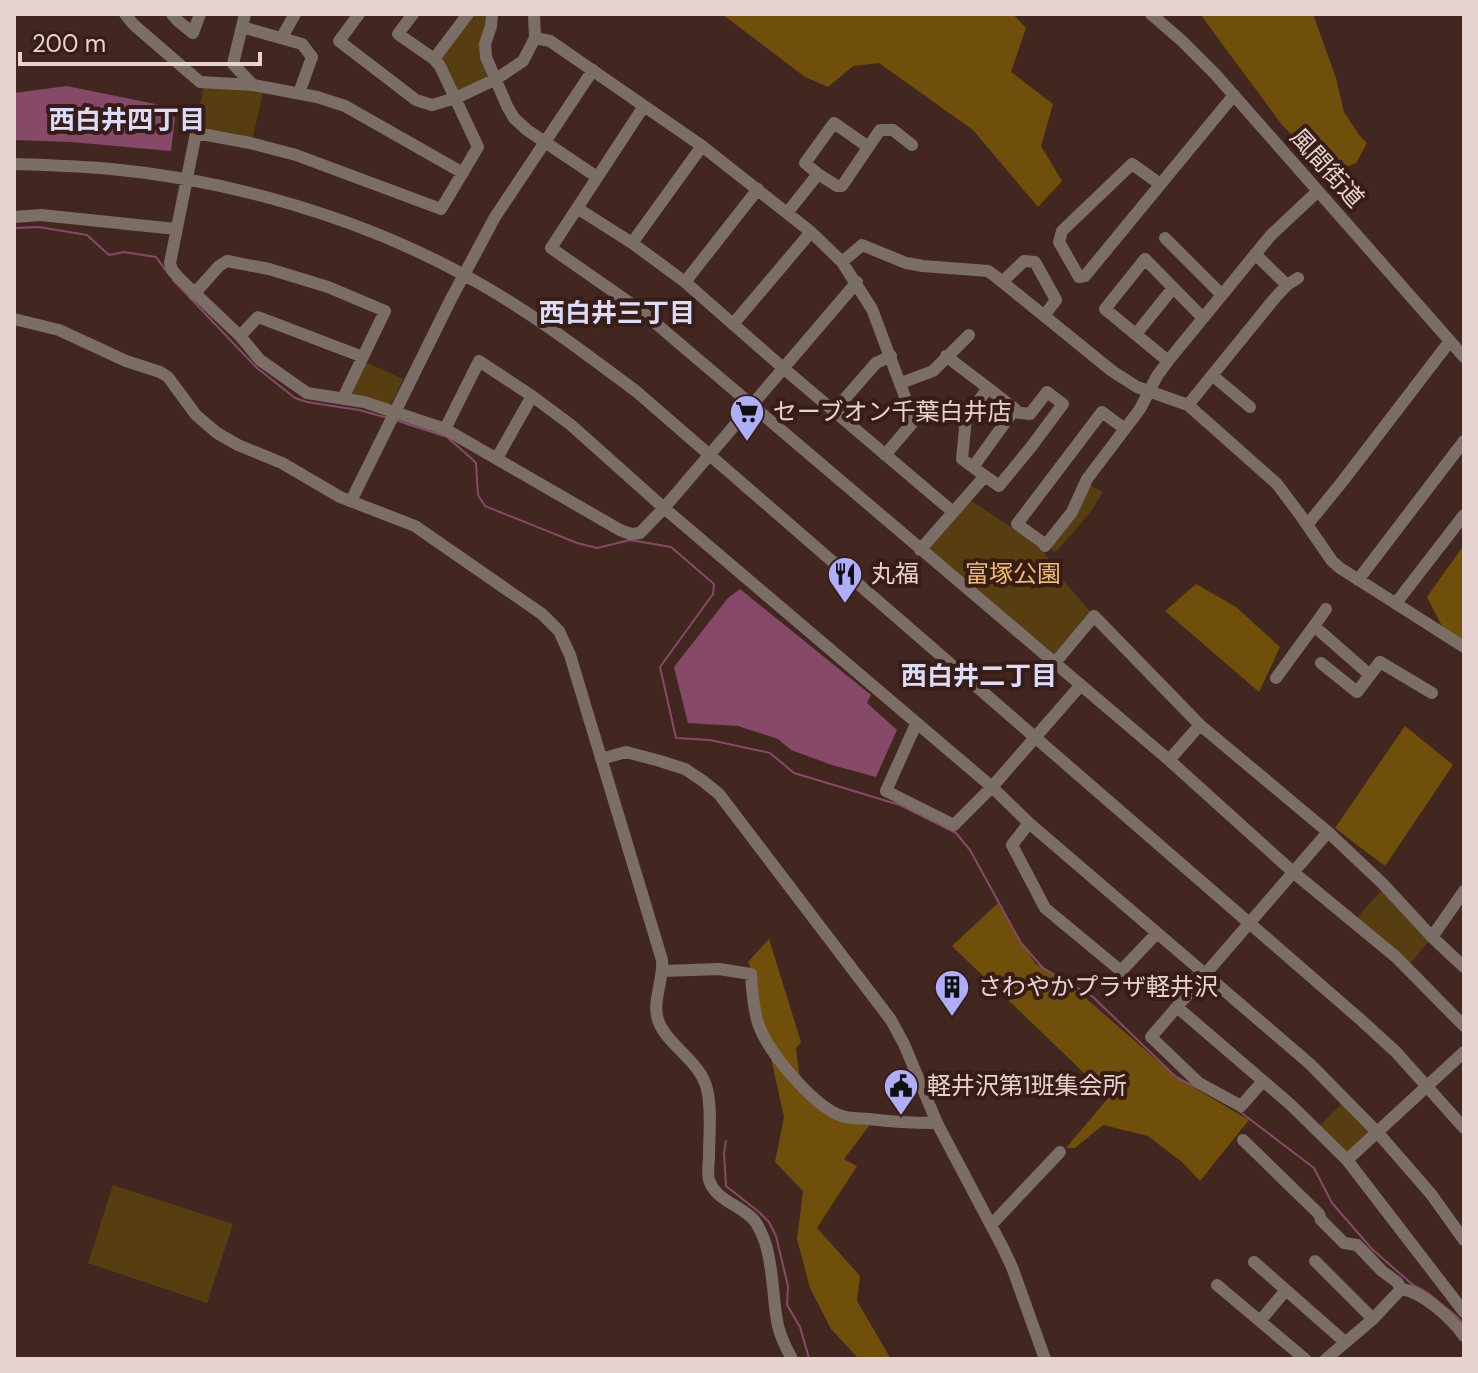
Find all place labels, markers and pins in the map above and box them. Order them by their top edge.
supermarket icon: セーブオン千葉白井店 [728,393,766,443]
place label: セーブオン千葉白井店 [773,396,1012,427]
restaurant icon: 丸福 [826,555,864,605]
place label: 丸福 [871,558,919,589]
building icon: さわやかプラザ軽井沢 [933,968,971,1018]
place label: さわやかプラザ軽井沢 [978,971,1218,1002]
public building icon: 軽井沢第1班集会所 [882,1067,920,1117]
place label: 軽井沢第1班集会所 [927,1070,1127,1101]

